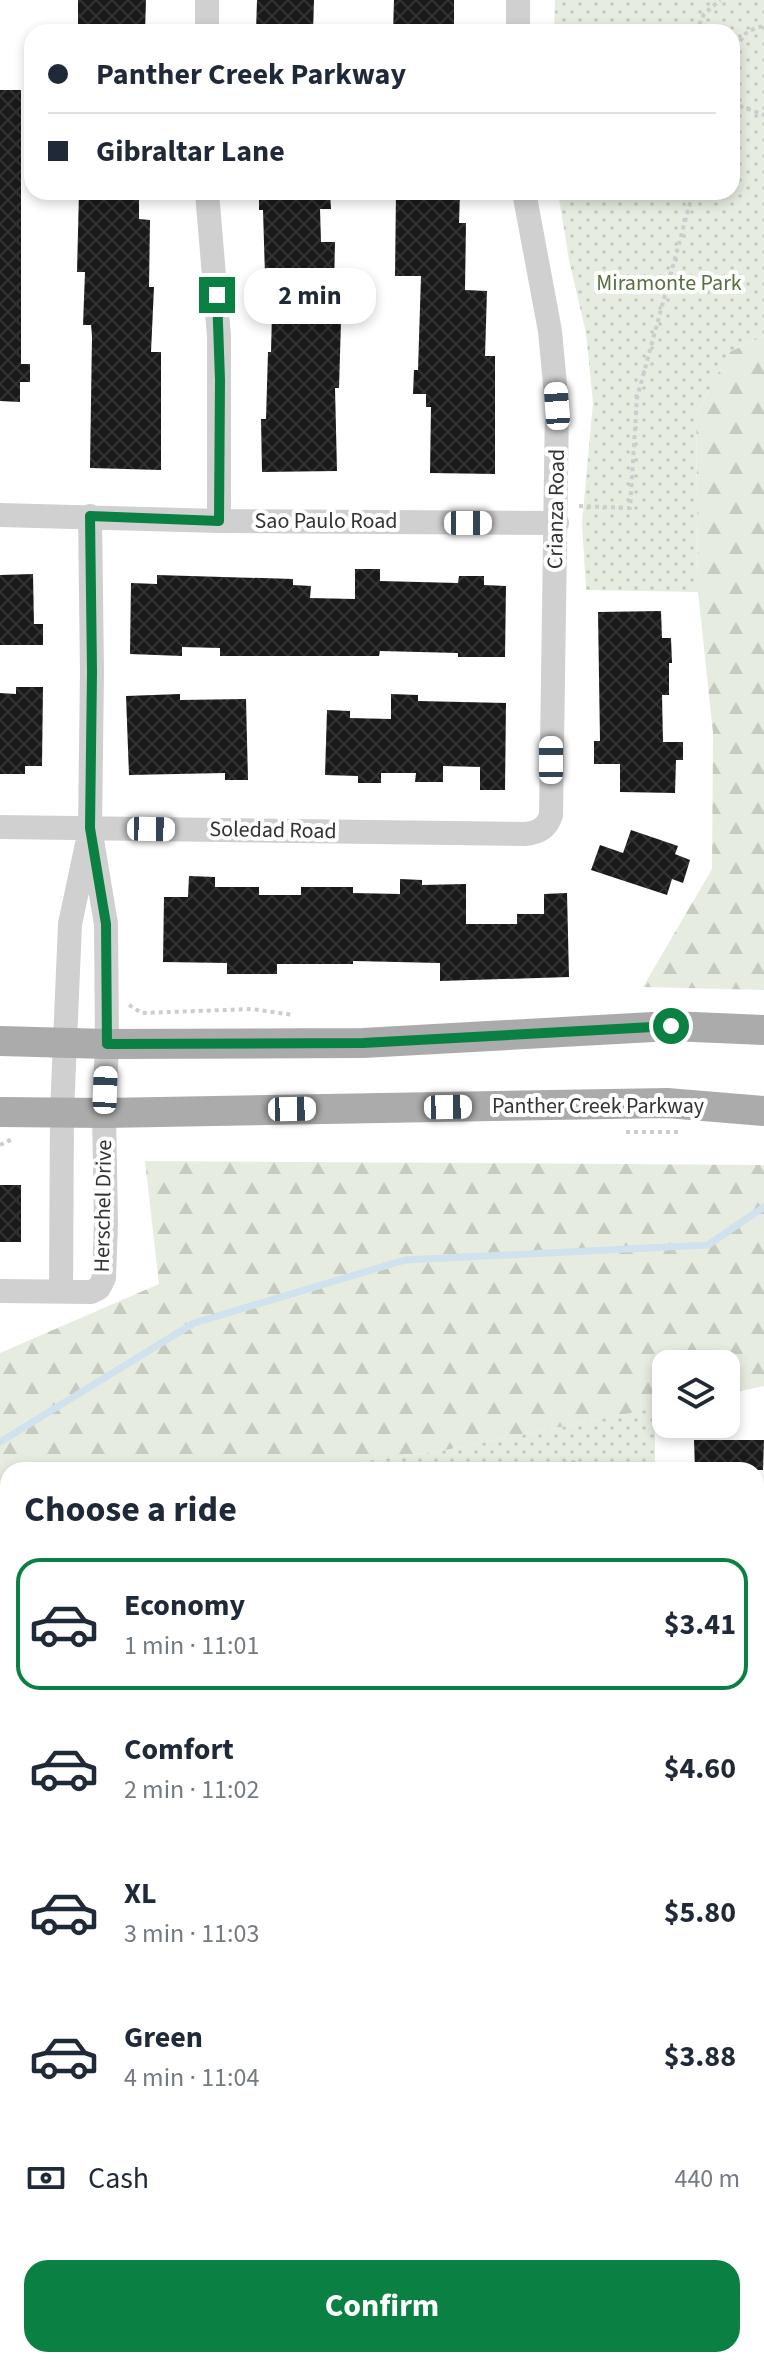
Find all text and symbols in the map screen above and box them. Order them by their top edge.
text: Panther Creek Parkway [96,53,406,96]
text: Gibraltar Lane [96,130,285,173]
callout: 2 min [245,267,377,323]
park label: Miramonte Park [596,267,742,299]
route end [199,277,235,313]
text: 2 min [278,277,342,314]
car [543,381,571,431]
street label: Crianza Road [539,449,573,569]
street label: Sao Paulo Road [255,505,397,537]
car [444,511,492,535]
car [539,736,563,784]
street label: Soledad Road [209,813,337,847]
car [127,817,175,841]
route start [653,1008,689,1044]
car [92,1066,118,1114]
street label: Panther Creek Parkway [492,1090,705,1122]
car [424,1095,472,1119]
car [268,1097,316,1121]
street label: Herschel Drive [86,1139,120,1273]
map controls [652,1350,740,1438]
button: layers [652,1350,740,1438]
text: Choose a ride [24,1484,237,1535]
text: Economy [124,1584,245,1627]
icon: car [28,1588,100,1660]
text: $3.41 [664,1603,736,1646]
text: 1 min · 11:01 [124,1627,259,1664]
text: Comfort [124,1728,234,1771]
icon: car [28,1732,100,1804]
text: $4.60 [664,1747,736,1790]
text: 2 min · 11:02 [124,1771,259,1808]
text: XL [124,1872,157,1915]
icon: car [28,1876,100,1948]
text: $5.80 [664,1891,736,1934]
text: 3 min · 11:03 [124,1915,259,1952]
text: Green [124,2016,203,2059]
icon: car [28,2020,100,2092]
text: $3.88 [664,2035,736,2078]
text: 4 min · 11:04 [124,2059,259,2096]
icon: cash [24,2156,68,2200]
text: Cash [88,2157,149,2200]
text: 440 m [674,2160,740,2197]
button: Confirm [24,2260,740,2352]

